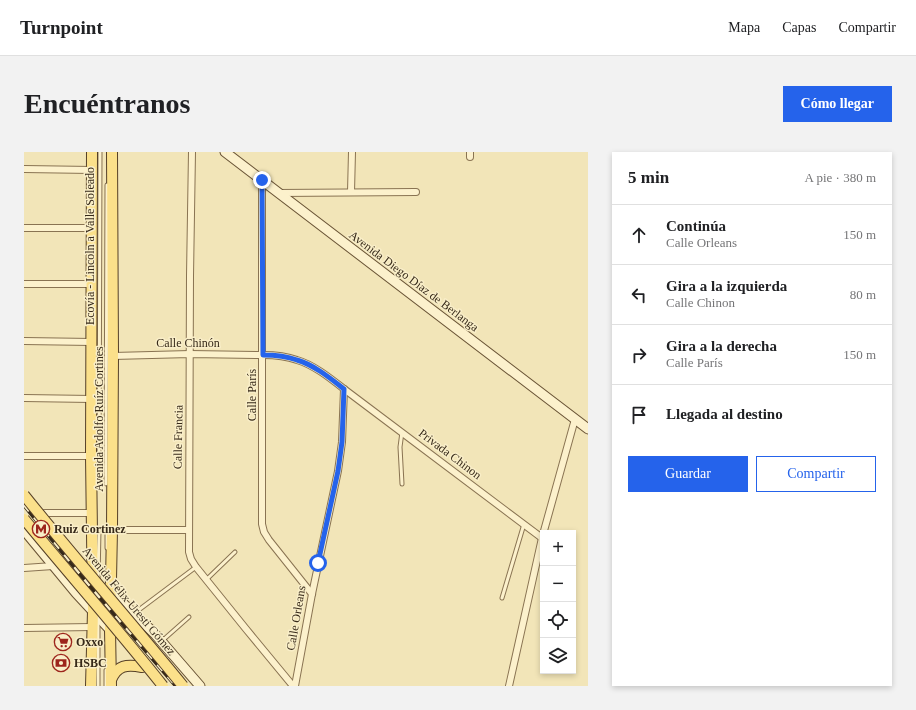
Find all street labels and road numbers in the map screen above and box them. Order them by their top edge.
street label: Ecovía - Lincoln a Valle Soleado [83,167,97,325]
street label: Avenida Diego Díaz de Berlanga [347,228,482,335]
street label: Calle Chinón [156,336,220,350]
street label: Avenida Adolfo Ruíz Cortines [92,346,106,492]
street label: Calle París [245,369,259,421]
street label: Calle Francia [170,404,186,469]
street label: Privada Chinon [416,426,484,482]
street label: Avenida Félix Uresti Gómez [79,544,179,658]
street label: Calle Orleans [283,584,309,652]

